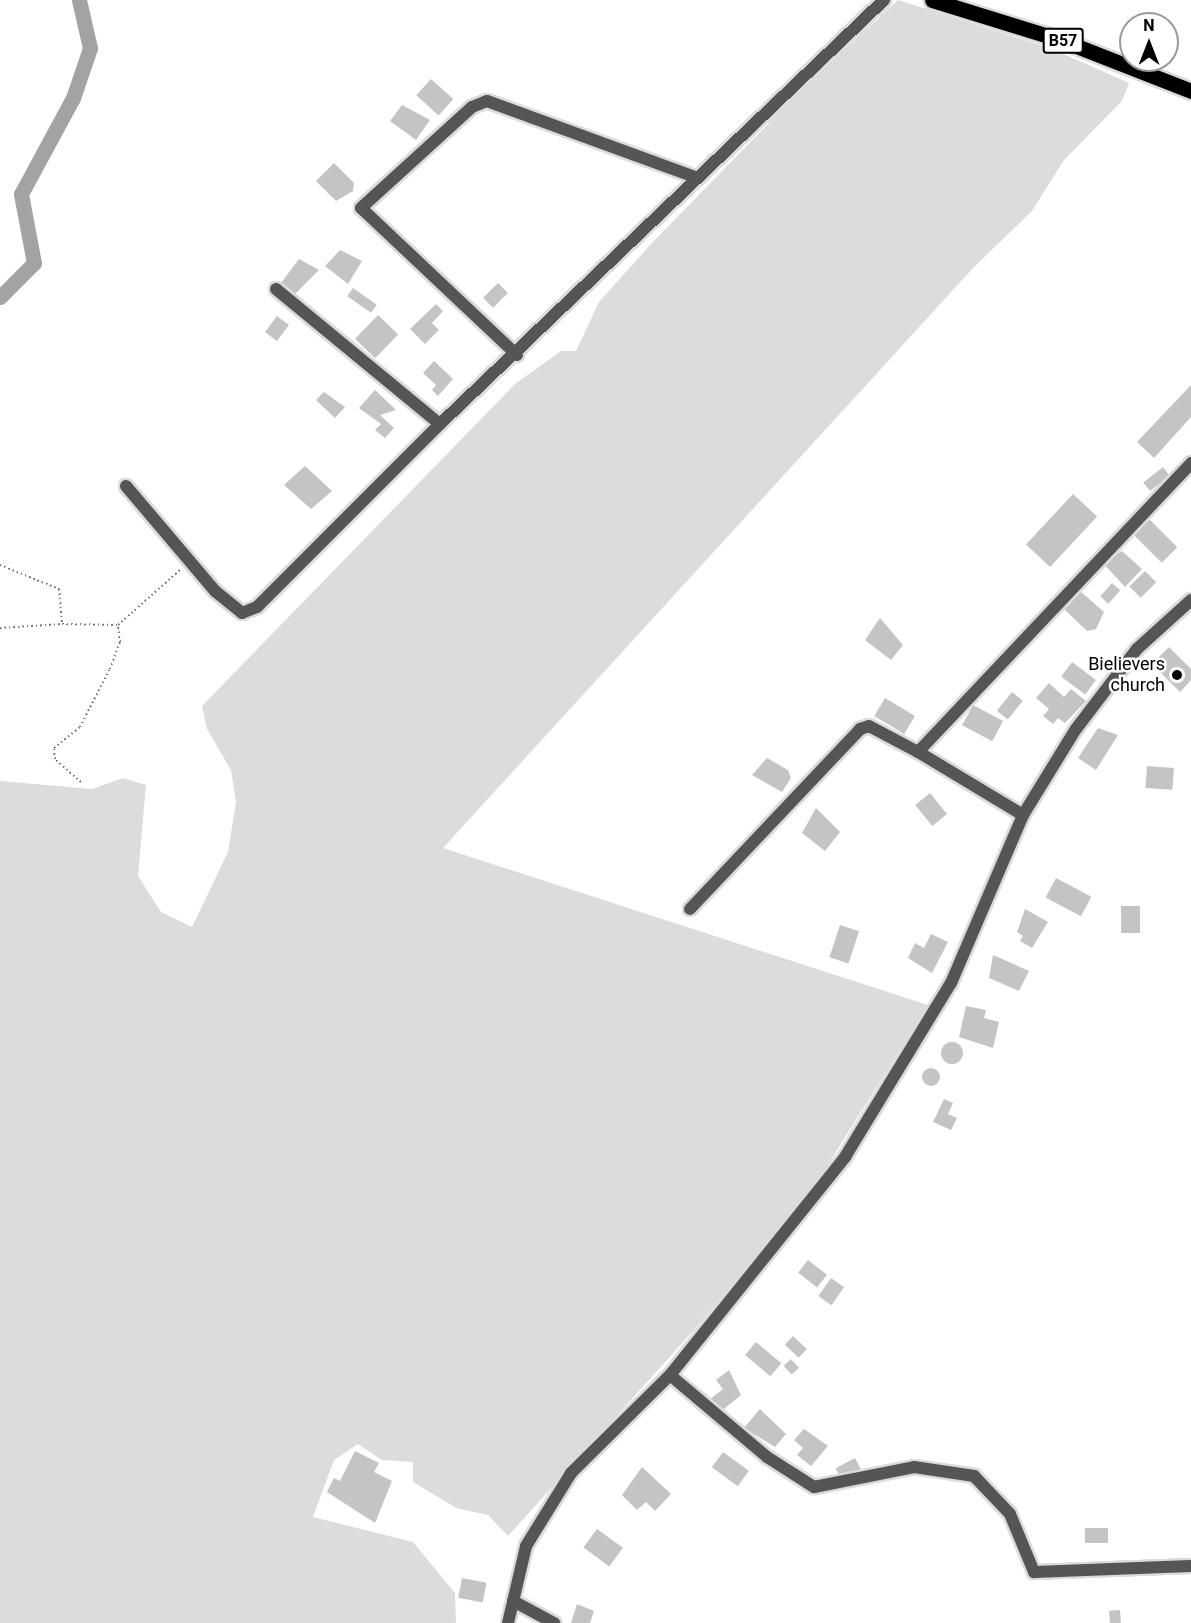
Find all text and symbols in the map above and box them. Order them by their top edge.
north arrow [1119,12,1179,72]
text: N [1143,16,1155,35]
road number: B57 [1042,28,1084,54]
place label: Bielievers church [1088,654,1165,696]
marker: Bielievers church [1170,668,1184,682]

